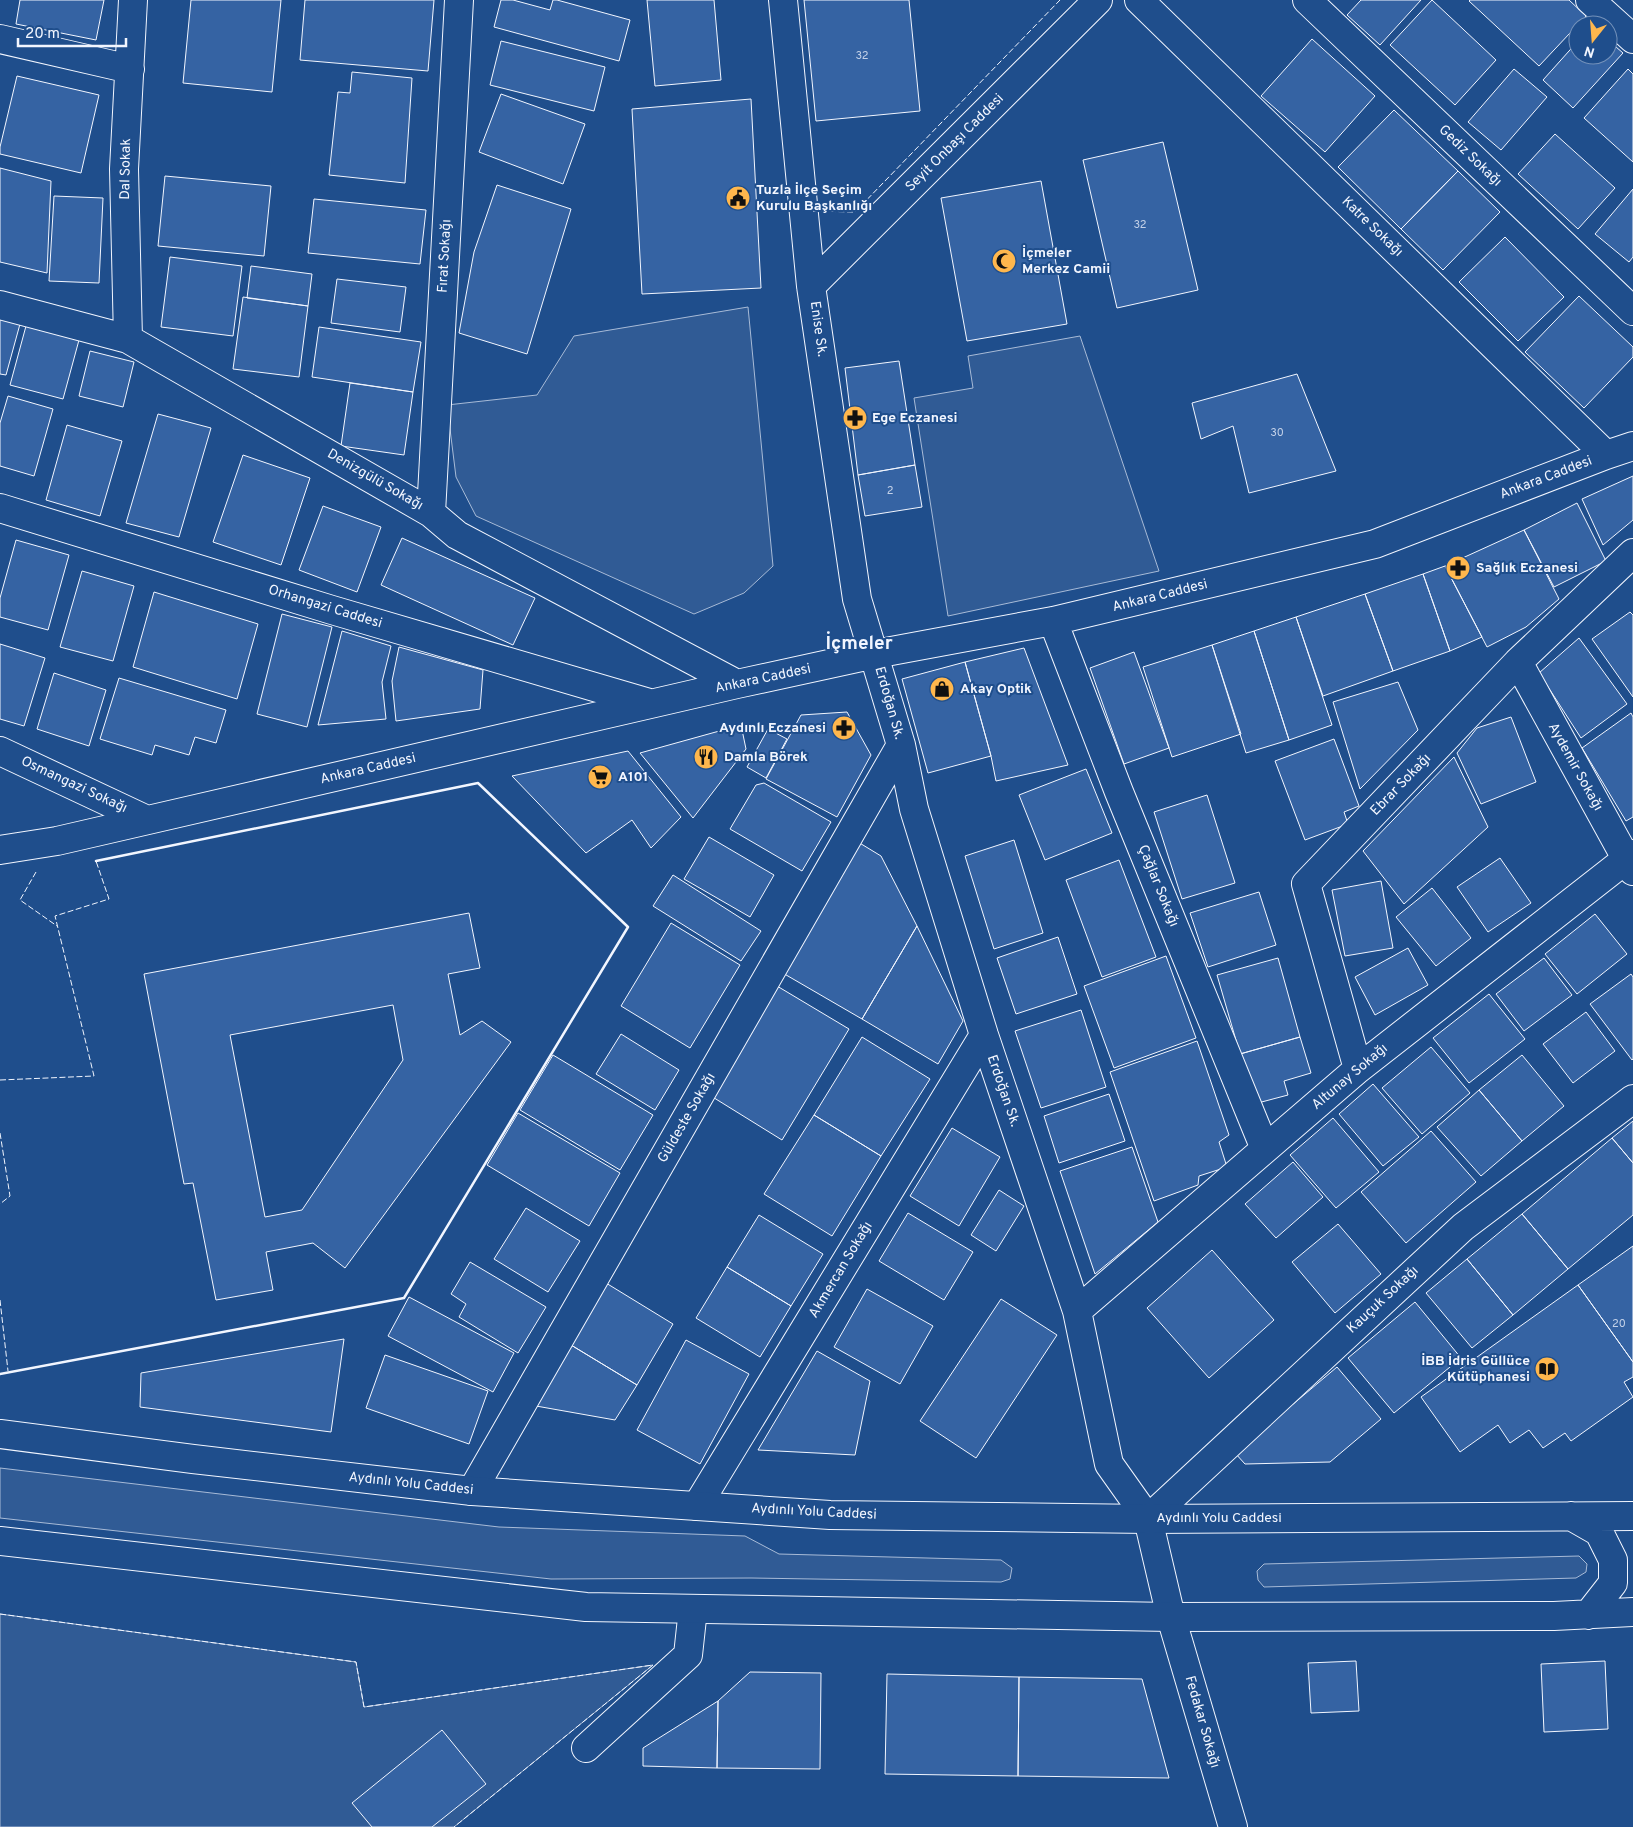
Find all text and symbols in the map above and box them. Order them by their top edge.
scale bar [18,15,125,47]
north arrow [1568,15,1618,65]
text: 20 m [25,25,60,44]
text: N [1582,41,1597,61]
house number: 32 [855,49,869,63]
street label: Seyit Onbaşı Caddesi [902,90,1008,196]
street label: Gediz Sokağı [1435,122,1505,190]
street label: Dal Sokak [117,138,135,200]
place label: Tuzla İlçe Seçim Kurulu Başkanlığı [756,182,872,215]
public building icon: Tuzla İlçe Seçim Kurulu Başkanlığı [725,185,751,211]
street label: Katre Sokağı [1338,193,1406,261]
house number: 32 [1133,218,1147,232]
street label: Fırat Sokağı [435,219,455,293]
place label: İçmeler Merkez Camii [1022,245,1110,278]
mosque icon: İçmeler Merkez Camii [991,248,1017,274]
street label: Enise Sk. [806,300,830,358]
pharmacy icon: Ege Eczanesi [842,405,868,431]
place label: Ege Eczanesi [872,410,958,427]
house number: 30 [1270,426,1284,440]
street label: Denizgülü Sokağı [324,446,426,514]
street label: Ankara Caddesi [1497,453,1595,503]
house number: 2 [887,484,893,498]
pharmacy icon: Sağlık Eczanesi [1445,555,1471,581]
place label: Sağlık Eczanesi [1476,560,1578,577]
street label: Ankara Caddesi [1111,576,1209,616]
street label: Orhangazi Caddesi [266,582,384,632]
district label: İçmeler [825,631,893,656]
street label: Ankara Caddesi [713,661,813,697]
street label: Erdoğan Sk. [870,665,908,741]
shop icon: Akay Optik [929,676,955,702]
place label: Akay Optik [960,681,1032,698]
pharmacy icon: Aydınlı Eczanesi [831,715,857,741]
place label: Aydınlı Eczanesi [719,720,826,737]
street label: Aydemir Sokağı [1544,720,1606,814]
restaurant icon: Damla Börek [693,744,719,770]
place label: Damla Börek [724,749,808,766]
street label: Ankara Caddesi [318,750,418,788]
street label: Ebrar Sokağı [1367,750,1435,820]
street label: Osmangazi Sokağı [18,753,130,817]
supermarket icon: A101 [587,764,613,790]
place label: A101 [618,769,648,786]
street label: Çağlar Sokağı [1134,843,1182,929]
street label: Altunay Sokağı [1308,1040,1392,1114]
street label: Erdoğan Sk. [983,1053,1023,1129]
street label: Güldeste Sokağı [654,1070,720,1166]
street label: Akmercan Sokağı [805,1219,877,1321]
street label: Kauçuk Sokağı [1344,1262,1422,1338]
house number: 20 [1612,1317,1626,1331]
place label: İBB İdris Güllüce Kütüphanesi [1421,1353,1530,1386]
library icon: İBB İdris Güllüce Kütüphanesi [1534,1356,1560,1382]
street label: Aydınlı Yolu Caddesi [348,1469,474,1499]
street label: Aydınlı Yolu Caddesi [751,1500,877,1524]
street label: Aydınlı Yolu Caddesi [1156,1510,1282,1527]
street label: Fedakar Sokağı [1181,1674,1223,1770]

